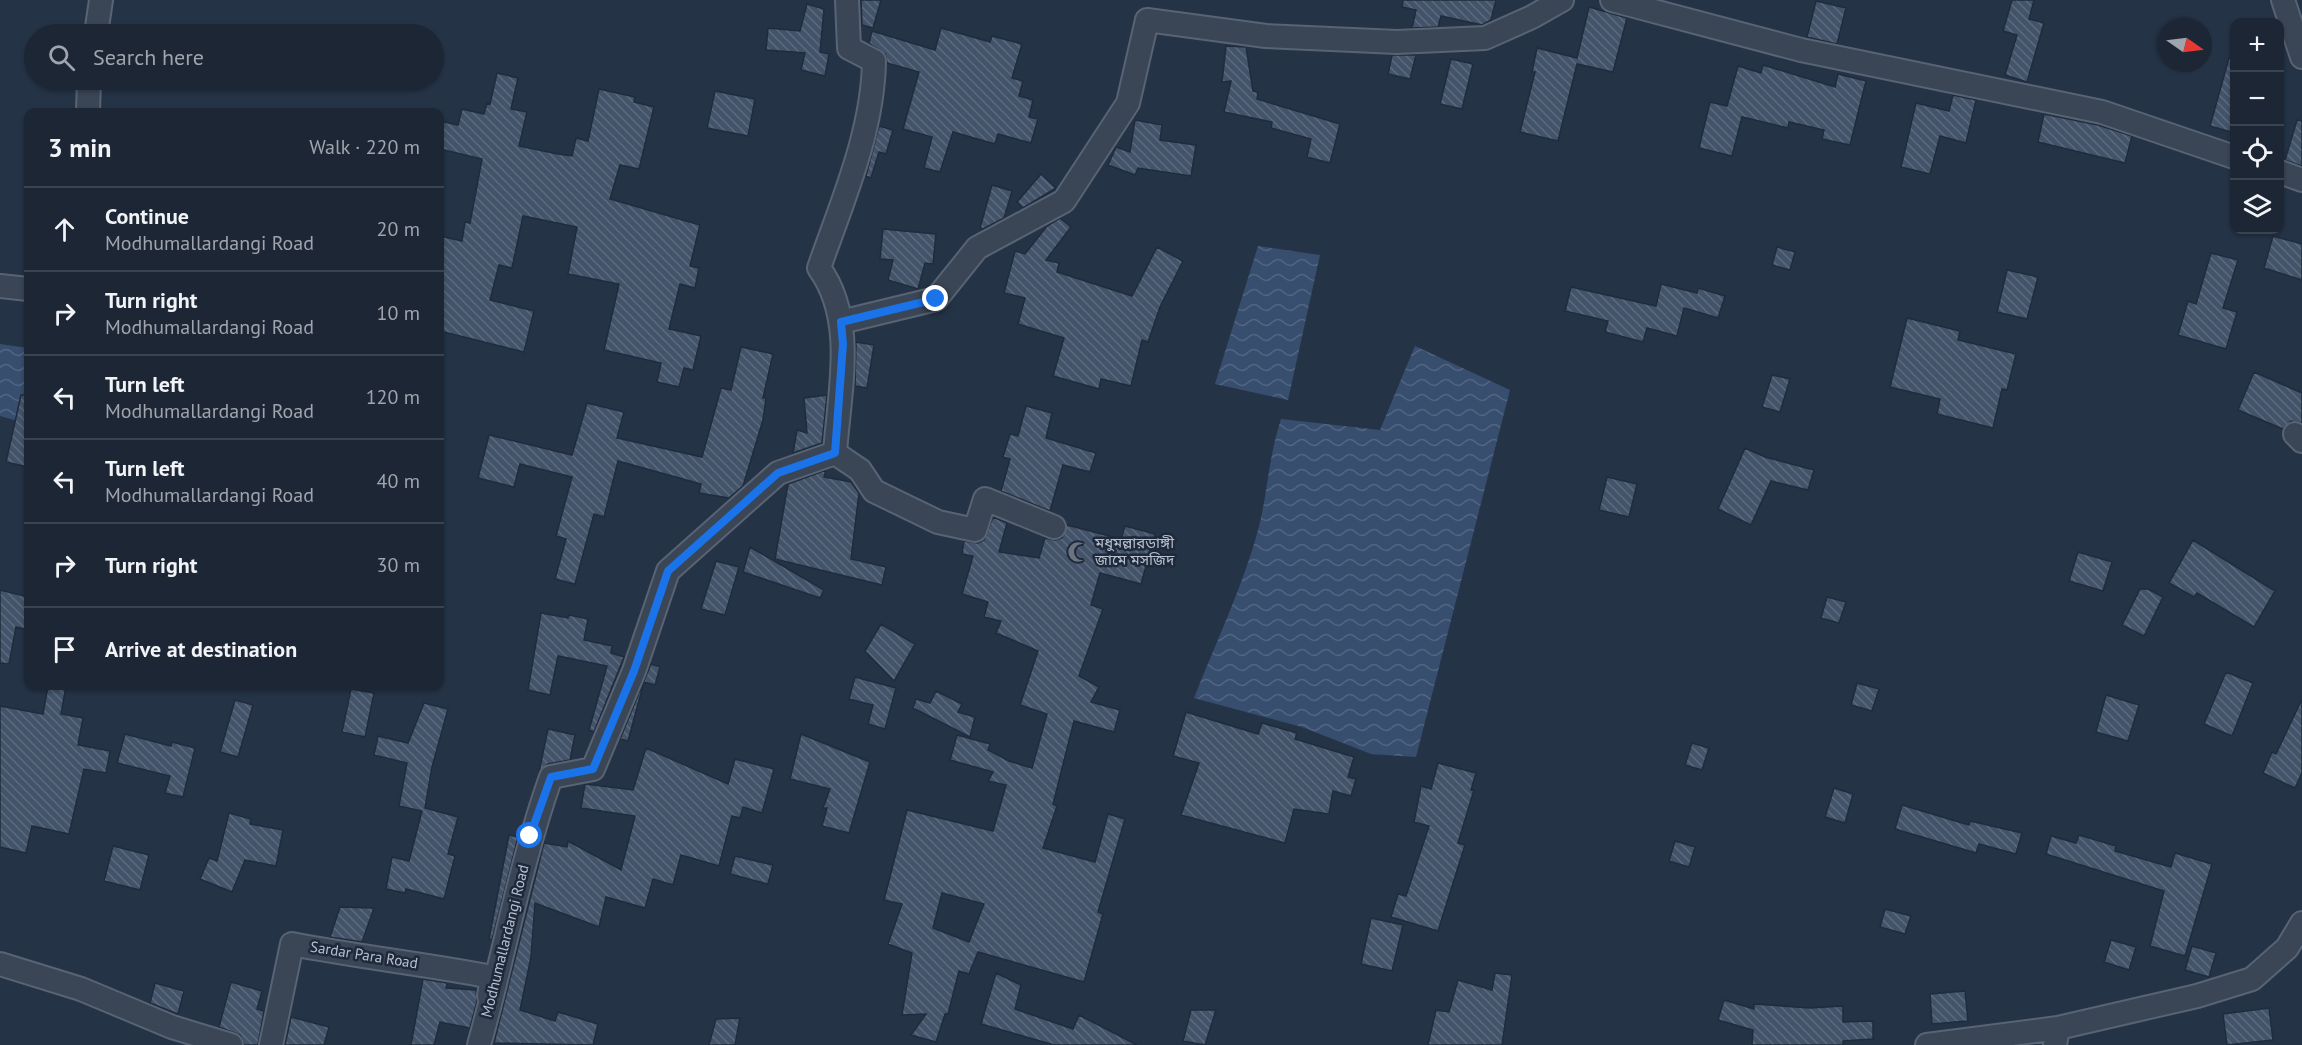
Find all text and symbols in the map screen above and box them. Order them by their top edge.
north arrow [2158,18,2212,72]
map controls [2230,18,2284,234]
button: + [2230,18,2284,72]
search box [24,24,444,90]
icon: search [45,41,78,74]
text: Search here [93,43,204,71]
button: − [2230,72,2284,126]
button: locate [2230,126,2284,180]
text: 3 min [48,131,111,164]
text: Walk · 220 m [309,134,420,160]
button: layers [2230,180,2284,234]
text: Continue [105,202,189,230]
icon: ahead [48,213,81,246]
text: 20 m [377,216,420,242]
text: Modhumallardangi Road [105,230,314,256]
route end [922,285,948,311]
text: Turn right [105,286,197,314]
icon: right [48,297,81,330]
text: 10 m [377,300,420,326]
text: Modhumallardangi Road [105,314,314,340]
text: Turn left [105,370,185,398]
icon: left [48,381,81,414]
text: 120 m [366,384,420,410]
text: Modhumallardangi Road [105,398,314,424]
text: Turn left [105,454,185,482]
icon: left [48,465,81,498]
text: 40 m [377,468,420,494]
text: Modhumallardangi Road [105,482,314,508]
place label: মধুমল্লারডাঙ্গী জামে মসজিদ [1094,533,1175,569]
mosque icon: মধুমল্লারডাঙ্গী জামে মসজিদ [1066,540,1090,564]
icon: right [48,549,81,582]
text: Turn right [105,551,197,579]
text: 30 m [377,552,420,578]
icon: arrive [48,633,81,666]
text: Arrive at destination [105,635,297,663]
route start [516,822,542,848]
street label: Modhumallardangi Road [476,863,533,1019]
street label: Sardar Para Road [309,937,419,972]

